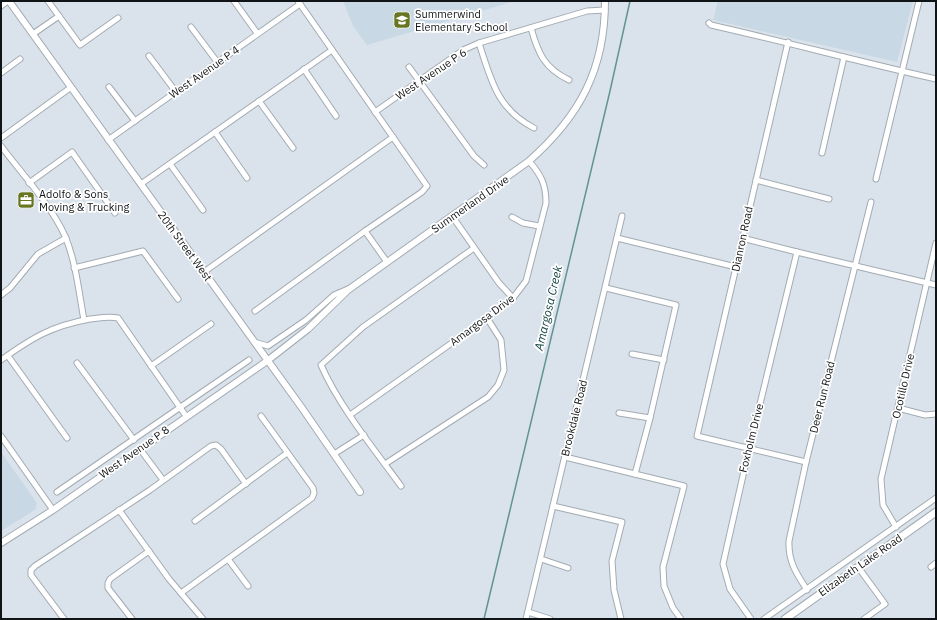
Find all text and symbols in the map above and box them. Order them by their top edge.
place label: Summerwind Elementary School [415,7,508,34]
school or university icon: Summerwind Elementary School [392,10,412,30]
street label: West Avenue P 4 [166,42,242,101]
street label: West Avenue P 6 [393,45,469,103]
street label: Summerland Drive [428,172,512,236]
place label: Adolfo & Sons Moving & Trucking [39,187,129,214]
office icon: Adolfo & Sons Moving & Trucking [16,190,36,210]
street label: Dianron Road [728,205,756,273]
street label: 20th Street West [155,208,215,284]
water label: Amargosa Creek [531,263,565,353]
street label: Amargosa Drive [447,291,517,349]
street label: Ocotillo Drive [889,352,917,420]
street label: Deer Run Road [806,360,838,434]
street label: Brookdale Road [558,378,590,458]
street label: Foxholm Drive [736,402,766,474]
street label: West Avenue P 8 [96,423,172,481]
street label: Elizabeth Lake Road [815,531,905,599]

